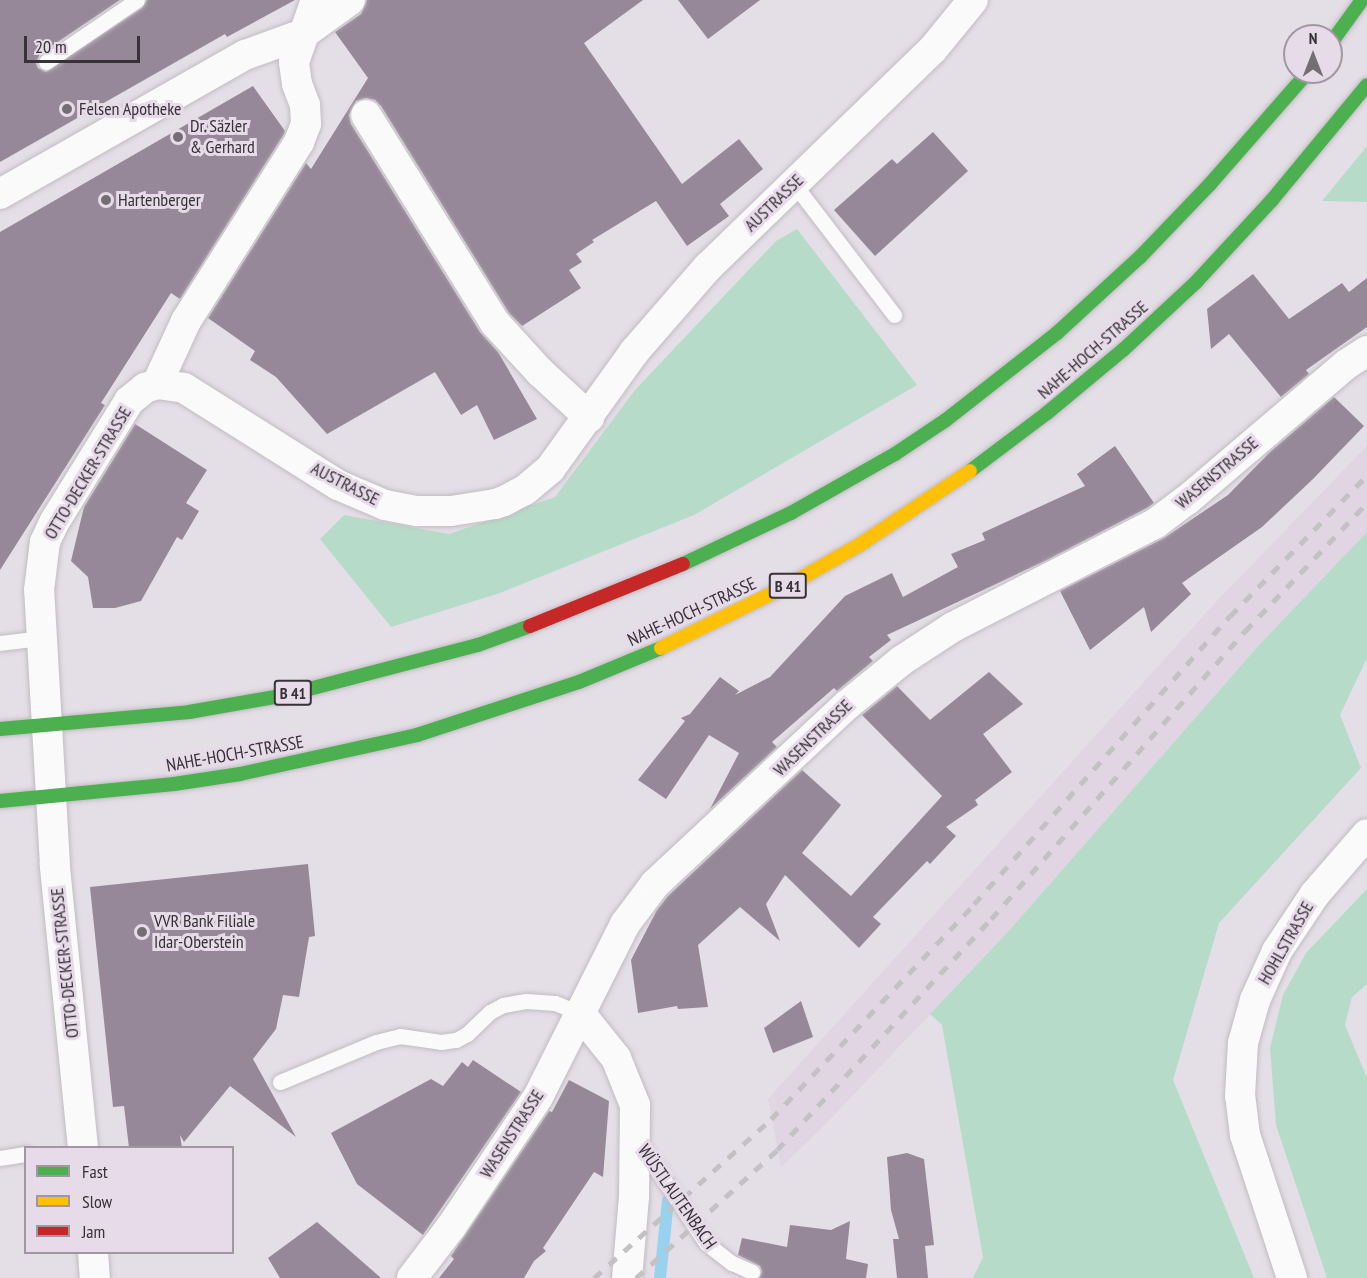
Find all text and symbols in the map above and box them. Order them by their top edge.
scale bar [27,24,142,62]
north arrow [1283,24,1343,84]
text: N [1309,28,1317,48]
text: 20 m [35,35,67,58]
place label: Felsen Apotheke [79,98,182,120]
marker: Felsen Apotheke [60,102,74,116]
place label: Dr. Säzler & Gerhard [190,116,255,158]
marker: Dr. Säzler & Gerhard [171,130,185,144]
street label: AUSTRASSE [740,170,808,236]
place label: Hartenberger [118,189,201,211]
marker: Hartenberger [99,193,113,207]
street label: NAHE-HOCH-STRASSE [1033,296,1153,404]
street label: OTTO-DECKER-STRASSE [40,403,136,543]
street label: WASENSTRASSE [1171,432,1263,514]
street label: AUSTRASSE [307,458,383,510]
street label: NAHE-HOCH-STRASSE [624,573,760,651]
road number: B 41 [768,573,808,599]
road number: B 41 [274,680,312,706]
street label: WASENSTRASSE [769,695,857,781]
street label: NAHE-HOCH-STRASSE [165,731,305,777]
street label: OTTO-DECKER-STRASSE [46,887,84,1039]
street label: HOHLSTRASSE [1254,898,1318,988]
place label: VVR Bank Filiale Idar-Oberstein [154,911,256,954]
marker: VVR Bank Filiale Idar-Oberstein [135,925,149,939]
street label: WASENSTRASSE [475,1086,549,1182]
street label: WÜSTLAUTENBACH [633,1141,721,1253]
legend [24,1146,234,1254]
text: Fast [82,1160,108,1183]
text: Slow [82,1190,112,1213]
text: Jam [82,1220,105,1243]

